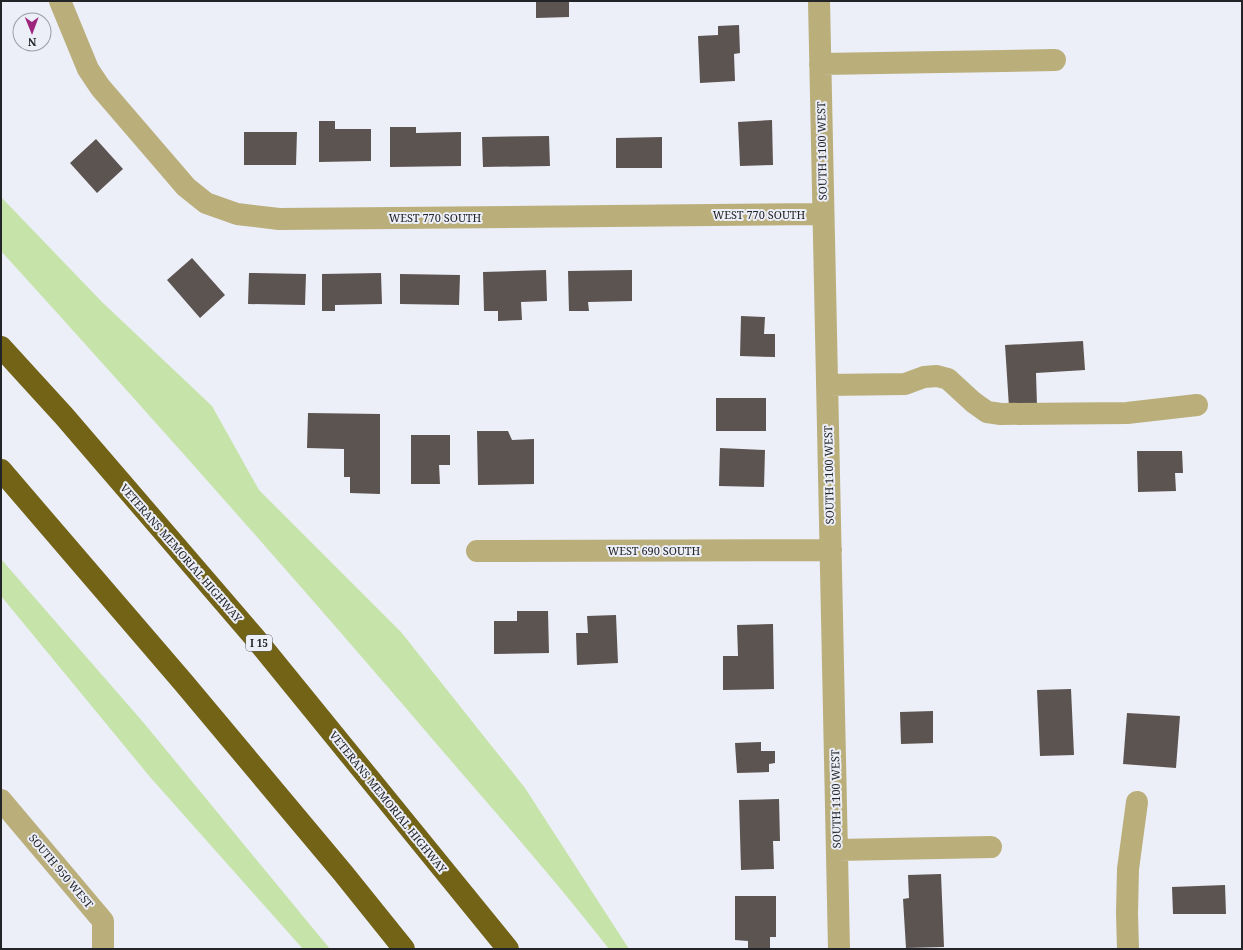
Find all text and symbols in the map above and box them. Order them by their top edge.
north arrow [12,12,52,52]
text: N [27,35,37,50]
street label: SOUTH 1100 WEST [813,101,830,200]
street label: WEST 770 SOUTH [713,207,806,222]
street label: WEST 770 SOUTH [389,210,482,225]
street label: SOUTH 1100 WEST [820,425,837,524]
street label: VETERANS MEMORIAL HIGHWAY [117,480,246,625]
street label: WEST 690 SOUTH [608,543,701,558]
road number: I 15 [246,635,272,651]
street label: VETERANS MEMORIAL HIGHWAY [326,728,450,876]
street label: SOUTH 1100 WEST [827,749,844,848]
street label: SOUTH 950 WEST [26,830,97,911]

